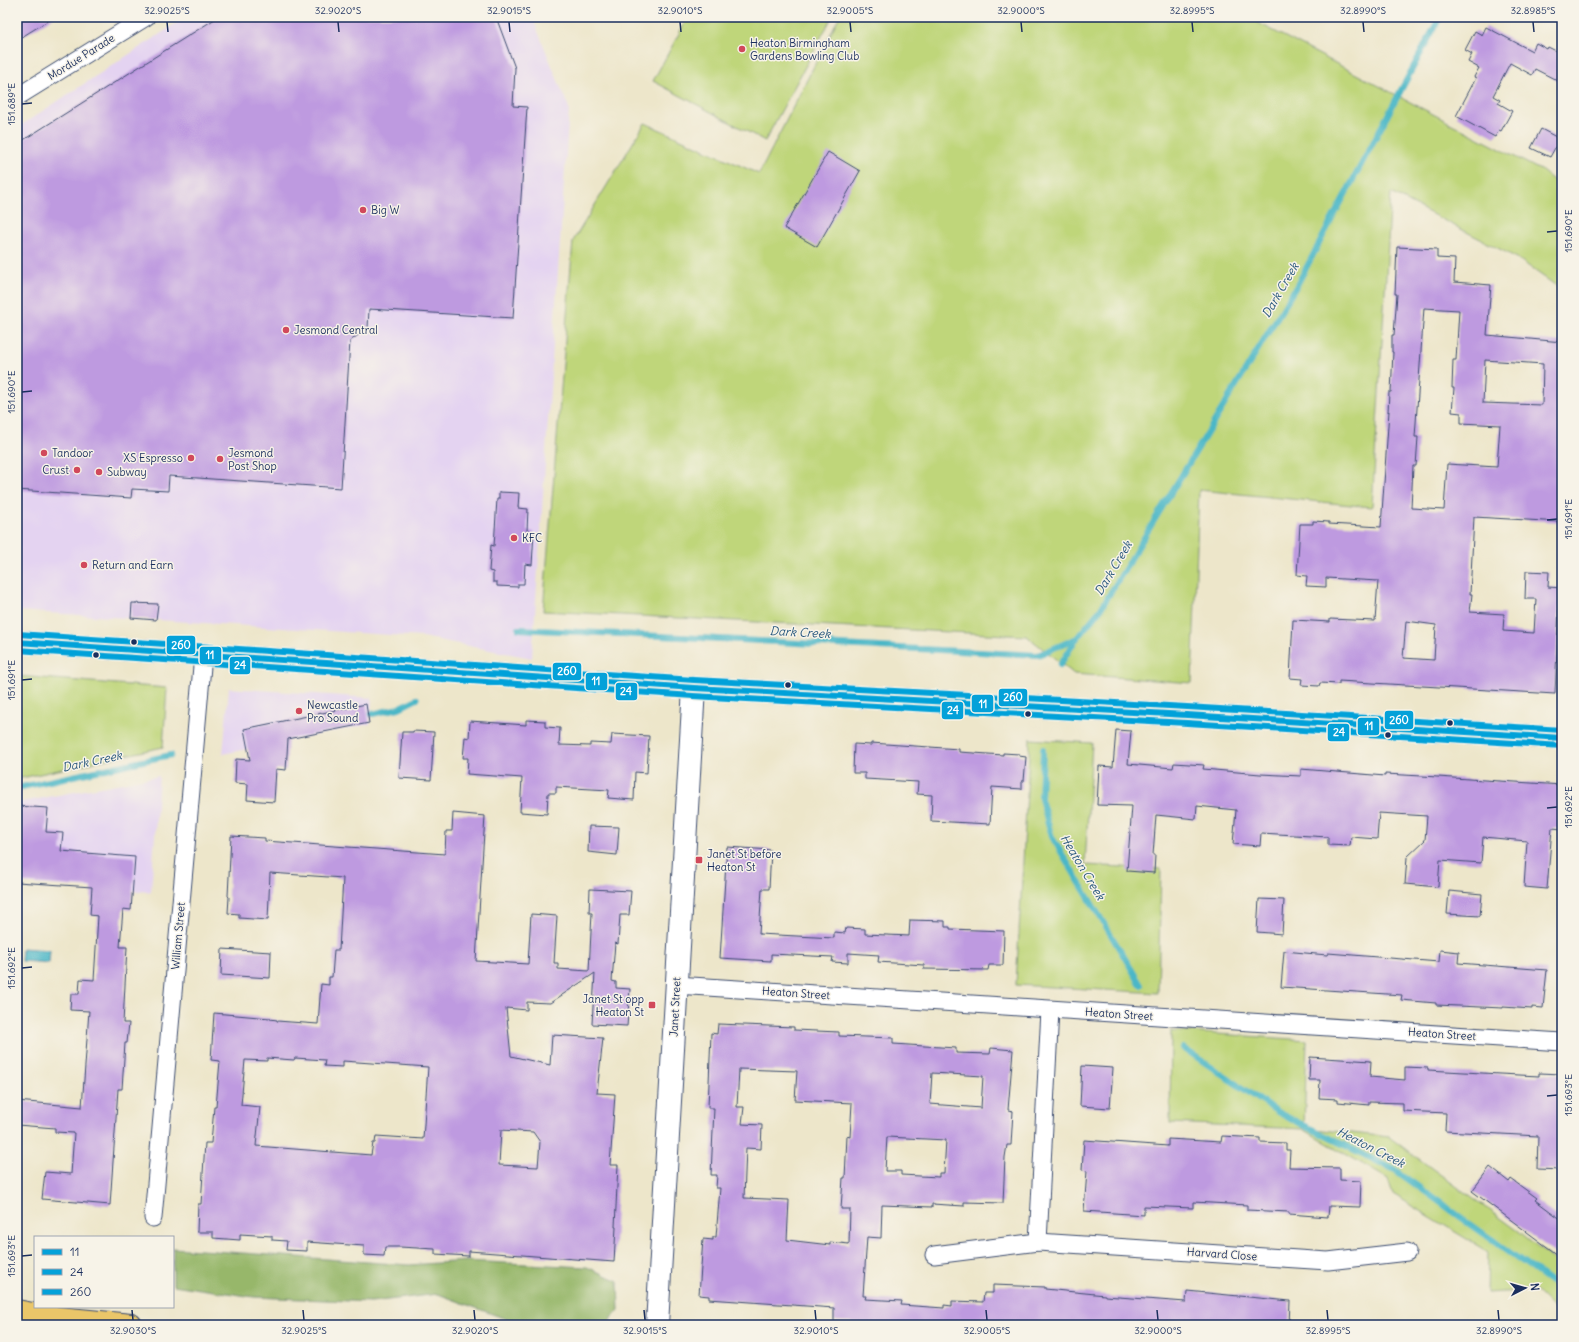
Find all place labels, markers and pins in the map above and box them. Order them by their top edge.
place label: Heaton Birmingham Gardens Bowling Club [750,36,859,63]
marker: Heaton Birmingham Gardens Bowling Club [737,44,747,54]
place label: Big W [371,203,399,217]
marker: Big W [358,205,368,215]
place label: Jesmond Central [294,323,378,337]
marker: Jesmond Central [281,325,291,335]
place label: Tandoor [52,446,94,460]
place label: Jesmond Post Shop [228,446,277,473]
marker: Tandoor [39,448,49,458]
place label: XS Espresso [123,451,183,465]
marker: XS Espresso [186,453,196,463]
marker: Jesmond Post Shop [215,454,225,464]
place label: Crust [42,463,69,477]
marker: Crust [72,465,82,475]
place label: Subway [107,465,147,479]
marker: Subway [94,467,104,477]
place label: KFC [522,531,542,545]
marker: KFC [509,533,519,543]
place label: Return and Earn [92,558,173,572]
marker: Return and Earn [79,560,89,570]
unlabelled marker [129,637,139,647]
unlabelled marker [91,650,101,660]
unlabelled marker [783,680,793,690]
place label: Newcastle Pro Sound [307,698,359,725]
marker: Newcastle Pro Sound [294,706,304,716]
unlabelled marker [1023,709,1033,719]
unlabelled marker [1445,718,1455,728]
unlabelled marker [1383,730,1393,740]
place label: Janet St before Heaton St [707,847,782,874]
marker: Janet St before Heaton St [694,855,704,865]
place label: Janet St opp Heaton St [583,992,644,1019]
marker: Janet St opp Heaton St [647,1000,657,1010]

